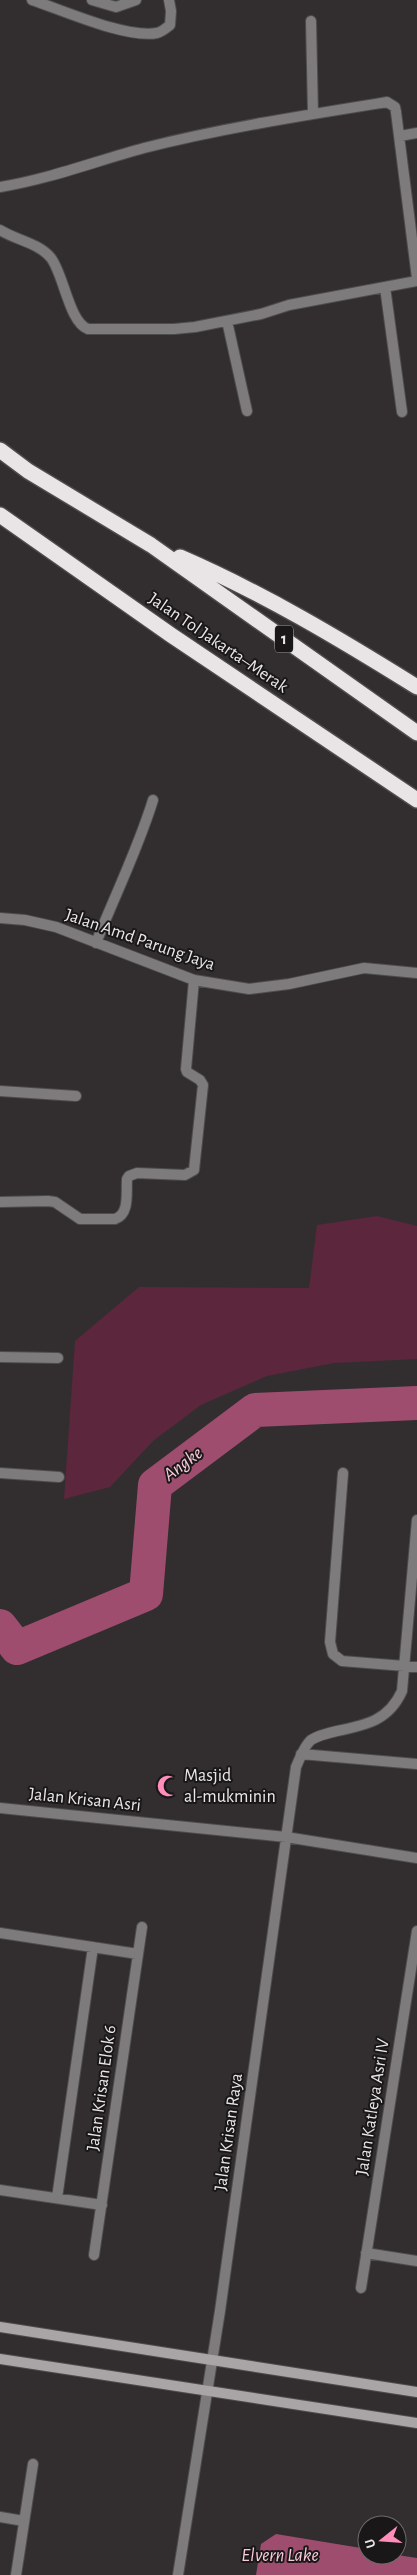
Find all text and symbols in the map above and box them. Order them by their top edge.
street label: Jalan Tol Jakarta–Merak [145,590,292,697]
road number: 1 [275,626,293,652]
street label: Jalan Amd Parung Jaya [63,906,217,974]
water label: Angke [159,1443,206,1485]
place label: Masjid al-mukminin [184,1767,276,1806]
mosque icon: Masjid al-mukminin [155,1773,181,1799]
street label: Jalan Krisan Asri [28,1785,142,1815]
street label: Jalan Krisan Elok 6 [84,2024,120,2152]
street label: Jalan Katleya Asri IV [353,2036,393,2177]
street label: Jalan Krisan Raya [212,2072,246,2192]
north arrow [357,2515,407,2565]
text: U [363,2537,379,2550]
water label: Elvern Lake [241,2546,319,2565]

